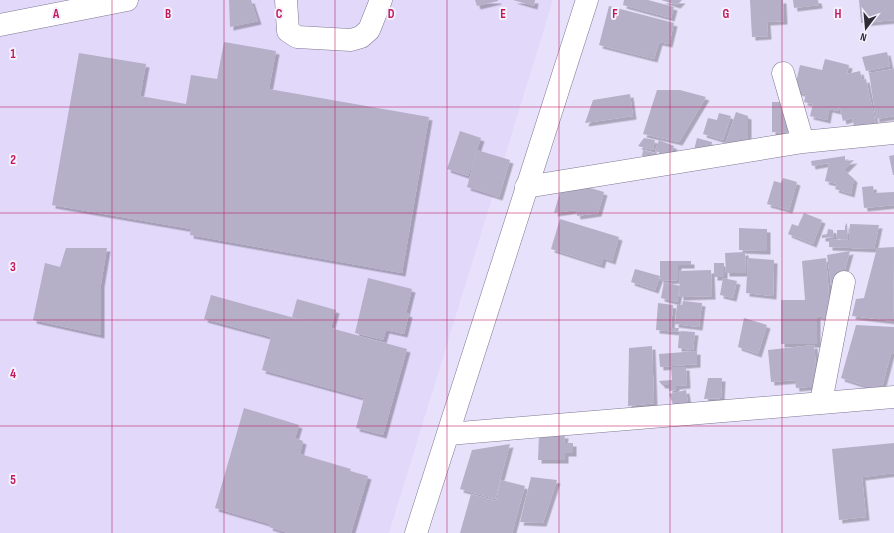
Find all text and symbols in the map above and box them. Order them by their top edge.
text: A [52,6,60,22]
text: B [165,6,171,22]
text: C [276,6,283,22]
text: D [388,6,395,22]
text: E [500,6,506,22]
text: F [612,6,618,22]
text: G [723,6,730,22]
text: H [835,6,842,22]
north arrow [846,8,886,48]
text: N [859,30,868,44]
text: 1 [10,46,16,62]
text: 2 [10,152,16,168]
text: 3 [10,259,16,275]
text: 4 [10,366,16,382]
text: 5 [10,472,16,488]

